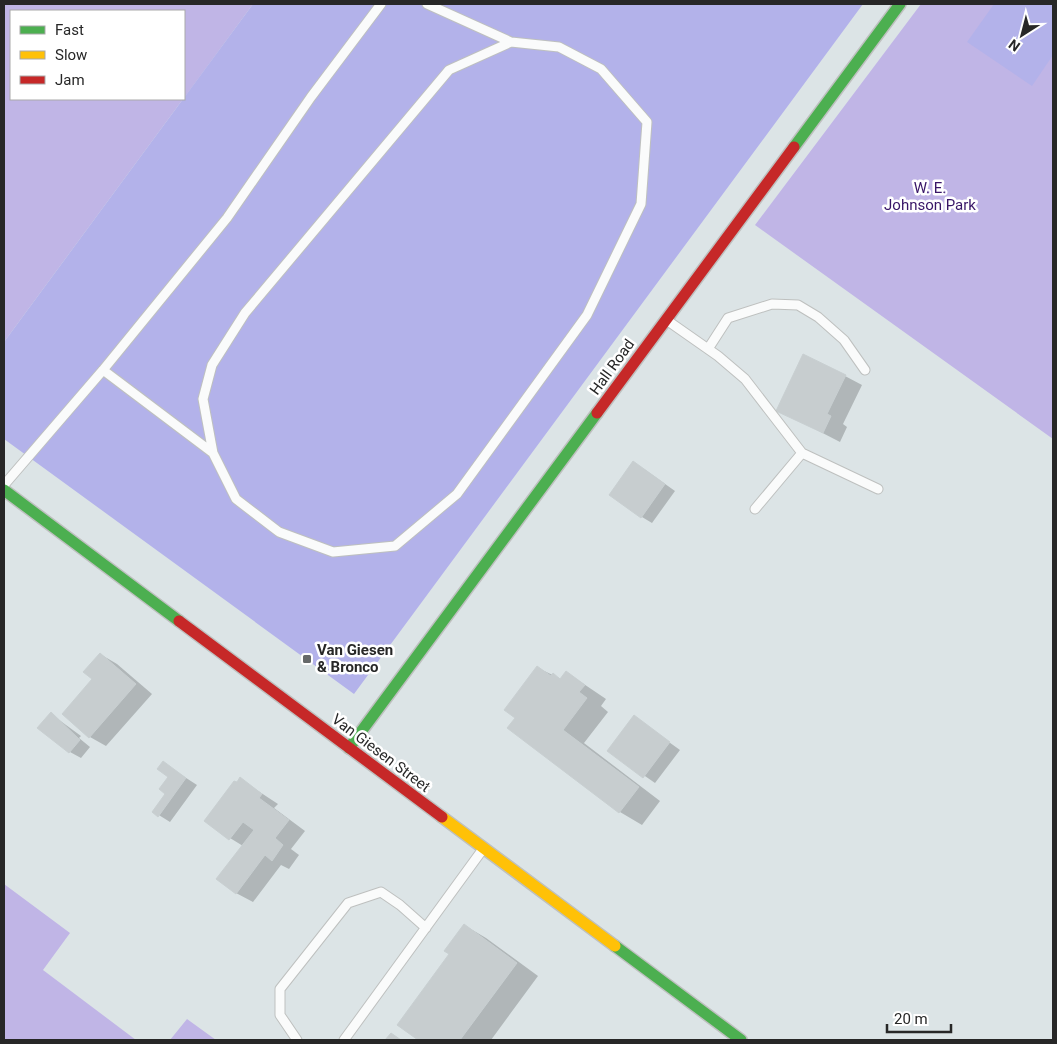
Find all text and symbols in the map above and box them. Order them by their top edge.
legend [10,10,185,100]
north arrow [997,10,1047,60]
text: Fast [55,21,84,39]
text: N [1006,36,1023,55]
text: Slow [55,46,87,64]
text: Jam [55,71,85,89]
park label: W. E. Johnson Park [884,179,976,214]
street label: Hall Road [586,336,638,398]
place label: Van Giesen & Bronco [317,641,393,676]
marker: Van Giesen & Bronco [301,653,313,665]
street label: Van Giesen Street [328,710,434,796]
scale bar [887,1002,951,1034]
text: 20 m [894,1010,928,1028]

